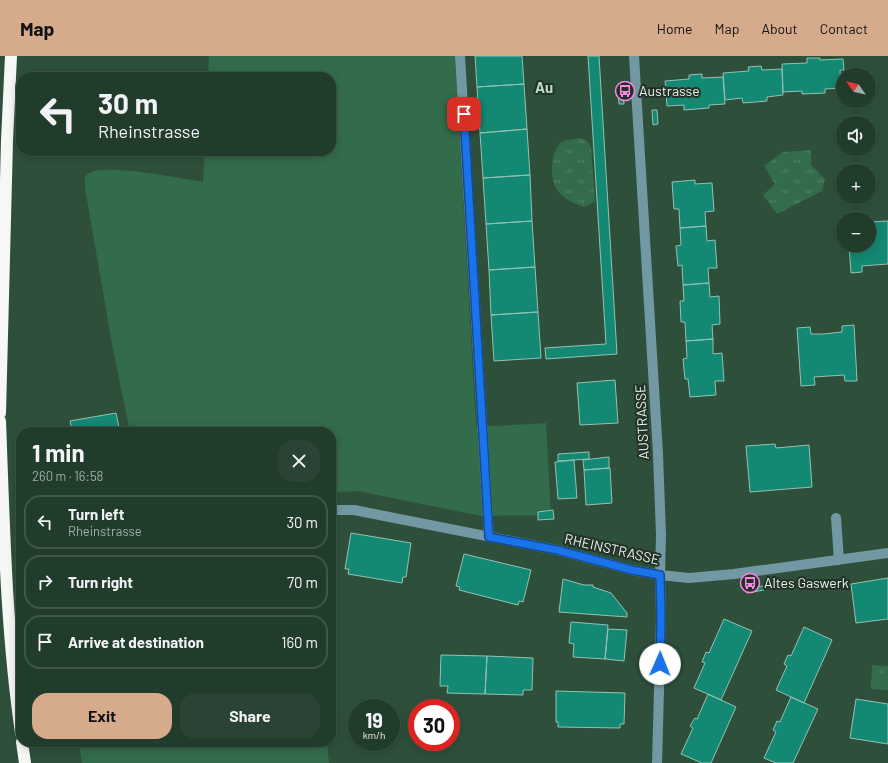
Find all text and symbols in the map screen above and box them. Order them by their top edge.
text: Map [20,17,54,40]
text: Home [657,20,693,37]
text: Map [715,20,739,37]
text: About [761,20,798,37]
text: Contact [820,20,868,37]
north arrow [836,68,876,108]
map controls [836,68,876,252]
district label: Au [535,78,553,96]
bus stop icon: Austrasse [614,80,636,102]
place label: Austrasse [639,82,700,99]
text: 30 m [98,86,158,120]
icon: left [32,88,84,140]
pin [447,97,481,131]
icon: arrive [453,103,475,125]
button: sound [836,116,876,156]
text: Rheinstrasse [98,120,200,142]
button: + [836,164,876,204]
button: − [836,212,876,252]
street label: AUSTRASSE [631,384,652,460]
text: 1 min [32,438,85,467]
button: close [278,440,320,482]
text: 260 m · 16:58 [32,468,103,484]
text: Turn left [68,505,124,523]
icon: left [34,511,56,533]
text: 30 m [286,513,318,531]
text: Rheinstrasse [68,523,142,539]
street label: RHEINSTRASSE [563,529,661,568]
icon: right [34,571,56,593]
bus stop icon: Altes Gaswerk [739,572,761,594]
text: Turn right [68,573,133,591]
text: 70 m [287,573,318,591]
place label: Altes Gaswerk [764,574,849,591]
icon: arrive [34,631,56,653]
text: Arrive at destination [68,633,204,651]
text: 160 m [281,633,318,651]
position arrow [639,643,681,685]
button: Exit [32,693,172,739]
button: Share [180,693,320,739]
speed limit sign: 30 [408,699,460,751]
text: 19 [365,708,383,732]
text: km/h [363,729,385,741]

